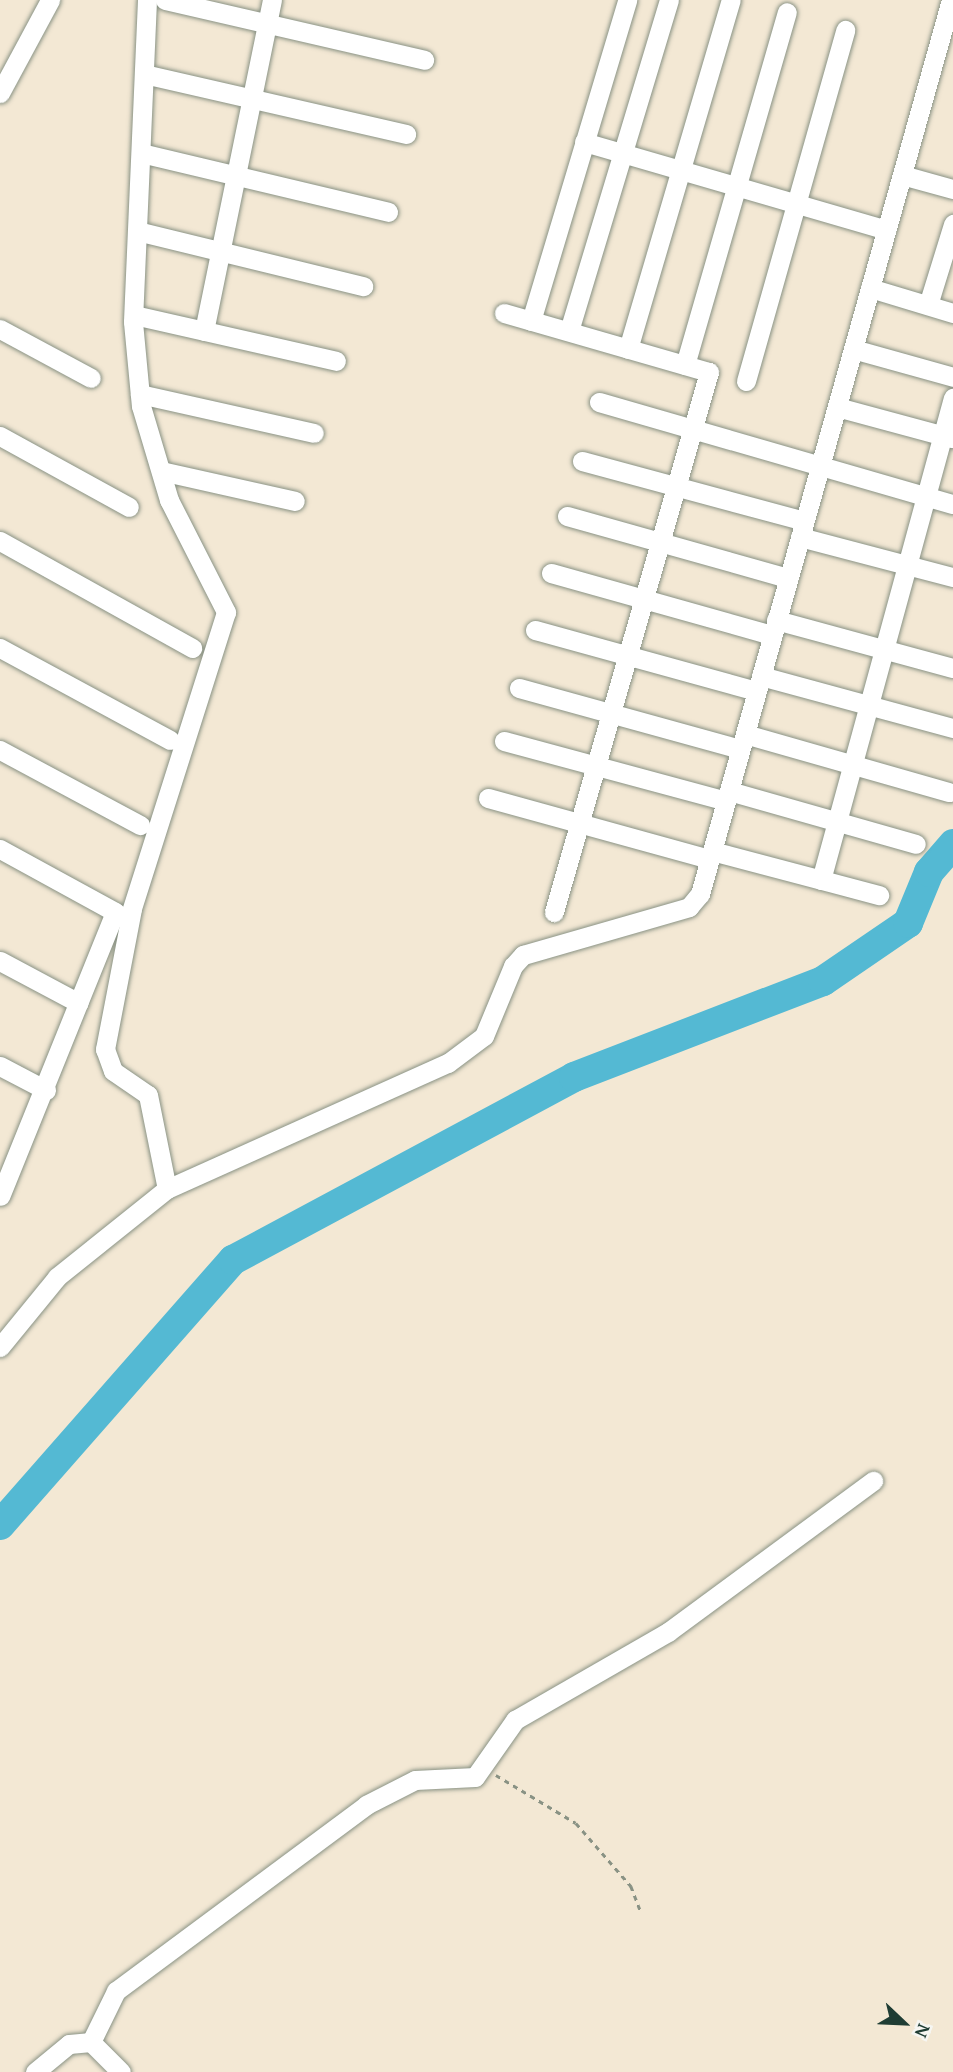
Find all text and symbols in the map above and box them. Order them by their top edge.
north arrow [869,1988,939,2058]
text: N [908,2020,939,2043]

